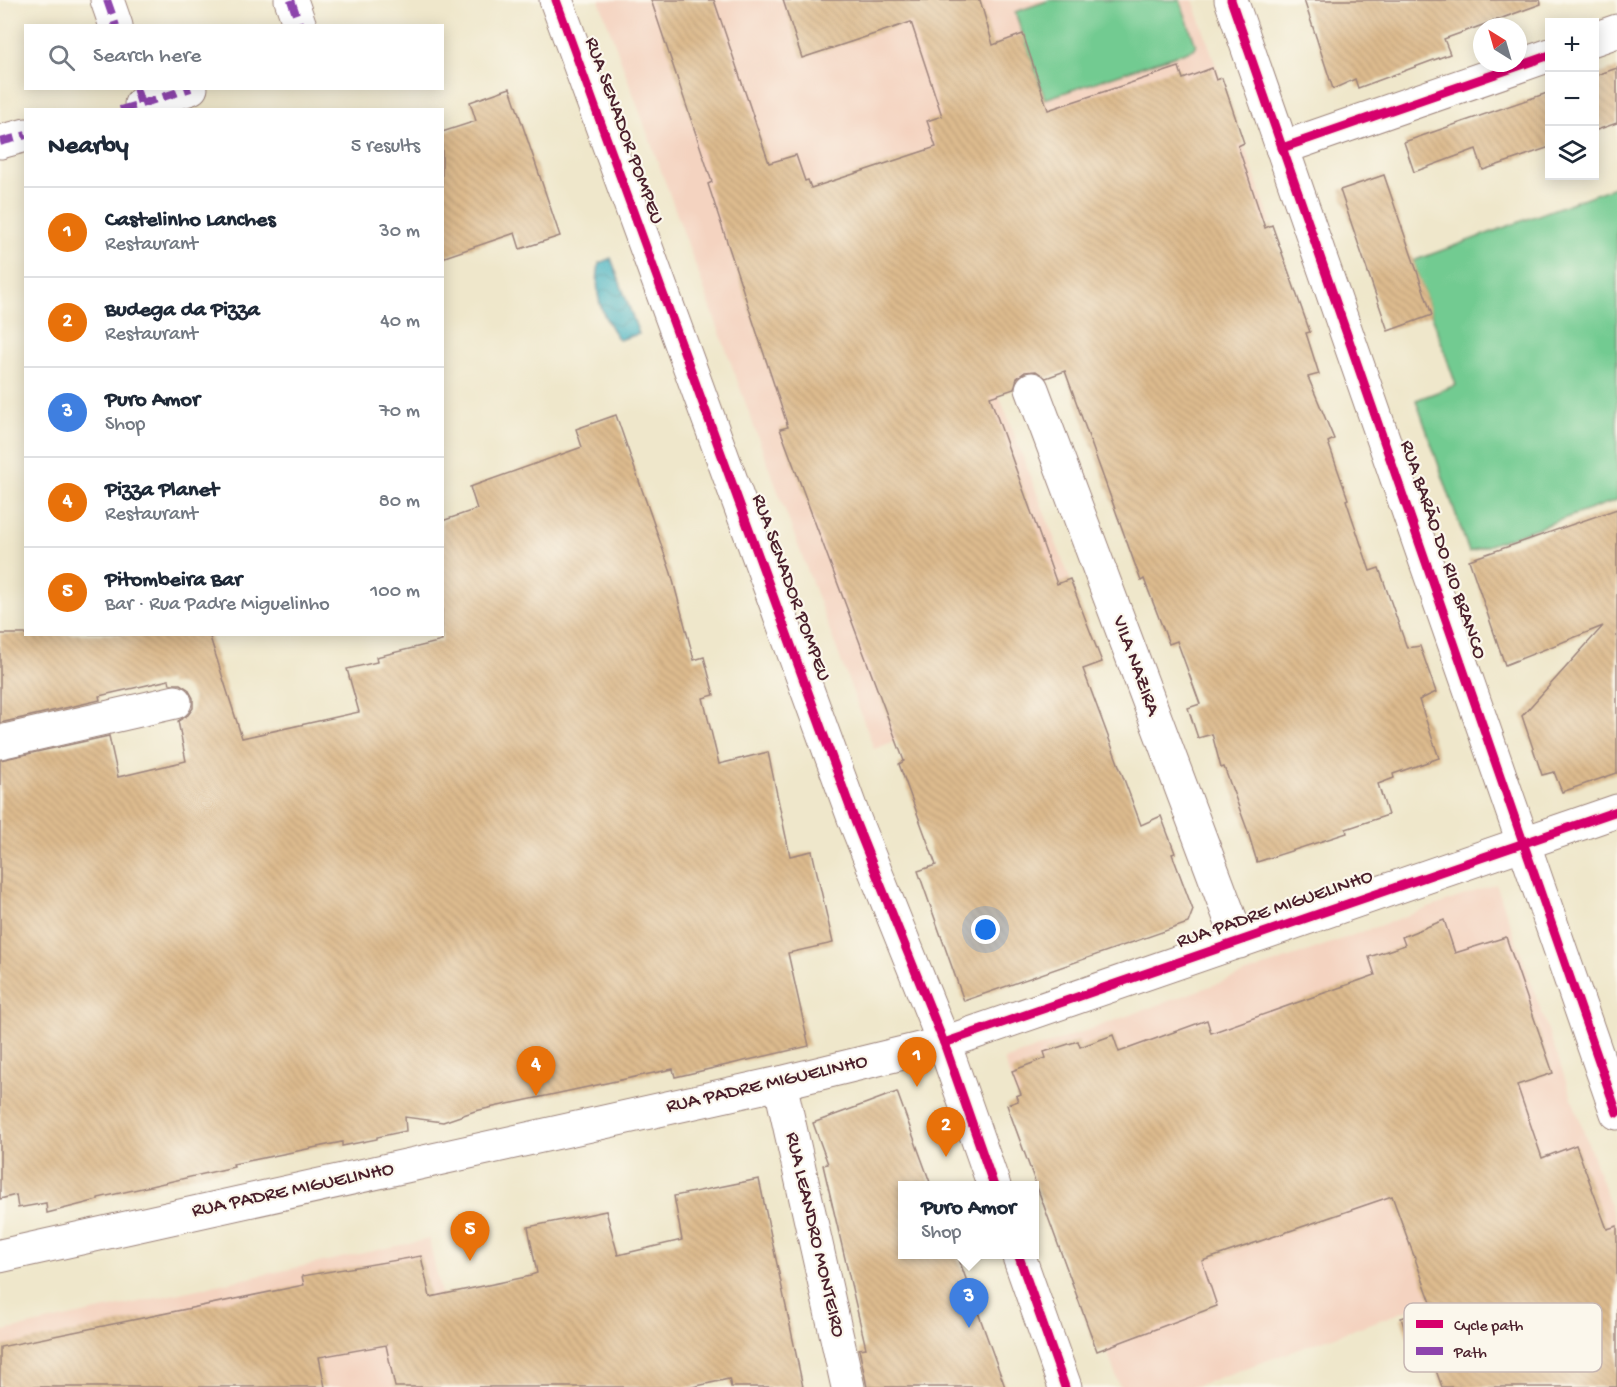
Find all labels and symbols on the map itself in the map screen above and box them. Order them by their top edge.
north arrow [1473,18,1527,72]
street label: RUA SENADOR POMPEU [578,34,668,228]
street label: RUA BARÃO DO RIO BRANCO [1394,437,1491,662]
street label: RUA SENADOR POMPEU [745,491,835,685]
street label: VILA NAZIRA [1106,612,1164,720]
street label: RUA PADRE MIGUELINHO [1174,866,1376,954]
your location [971,915,1000,944]
pin: 1 [898,1038,936,1087]
pin: 4 [516,1046,556,1096]
street label: RUA PADRE MIGUELINHO [664,1051,870,1119]
pin: 2 [926,1108,966,1157]
street label: RUA LEANDRO MONTEIRO [779,1130,849,1340]
street label: RUA PADRE MIGUELINHO [190,1158,396,1224]
pin: 5 [450,1212,490,1261]
pin: 3 [950,1278,988,1328]
legend [1404,1303,1602,1372]
text: Cycle path [1454,1318,1524,1337]
text: Path [1453,1345,1487,1364]

